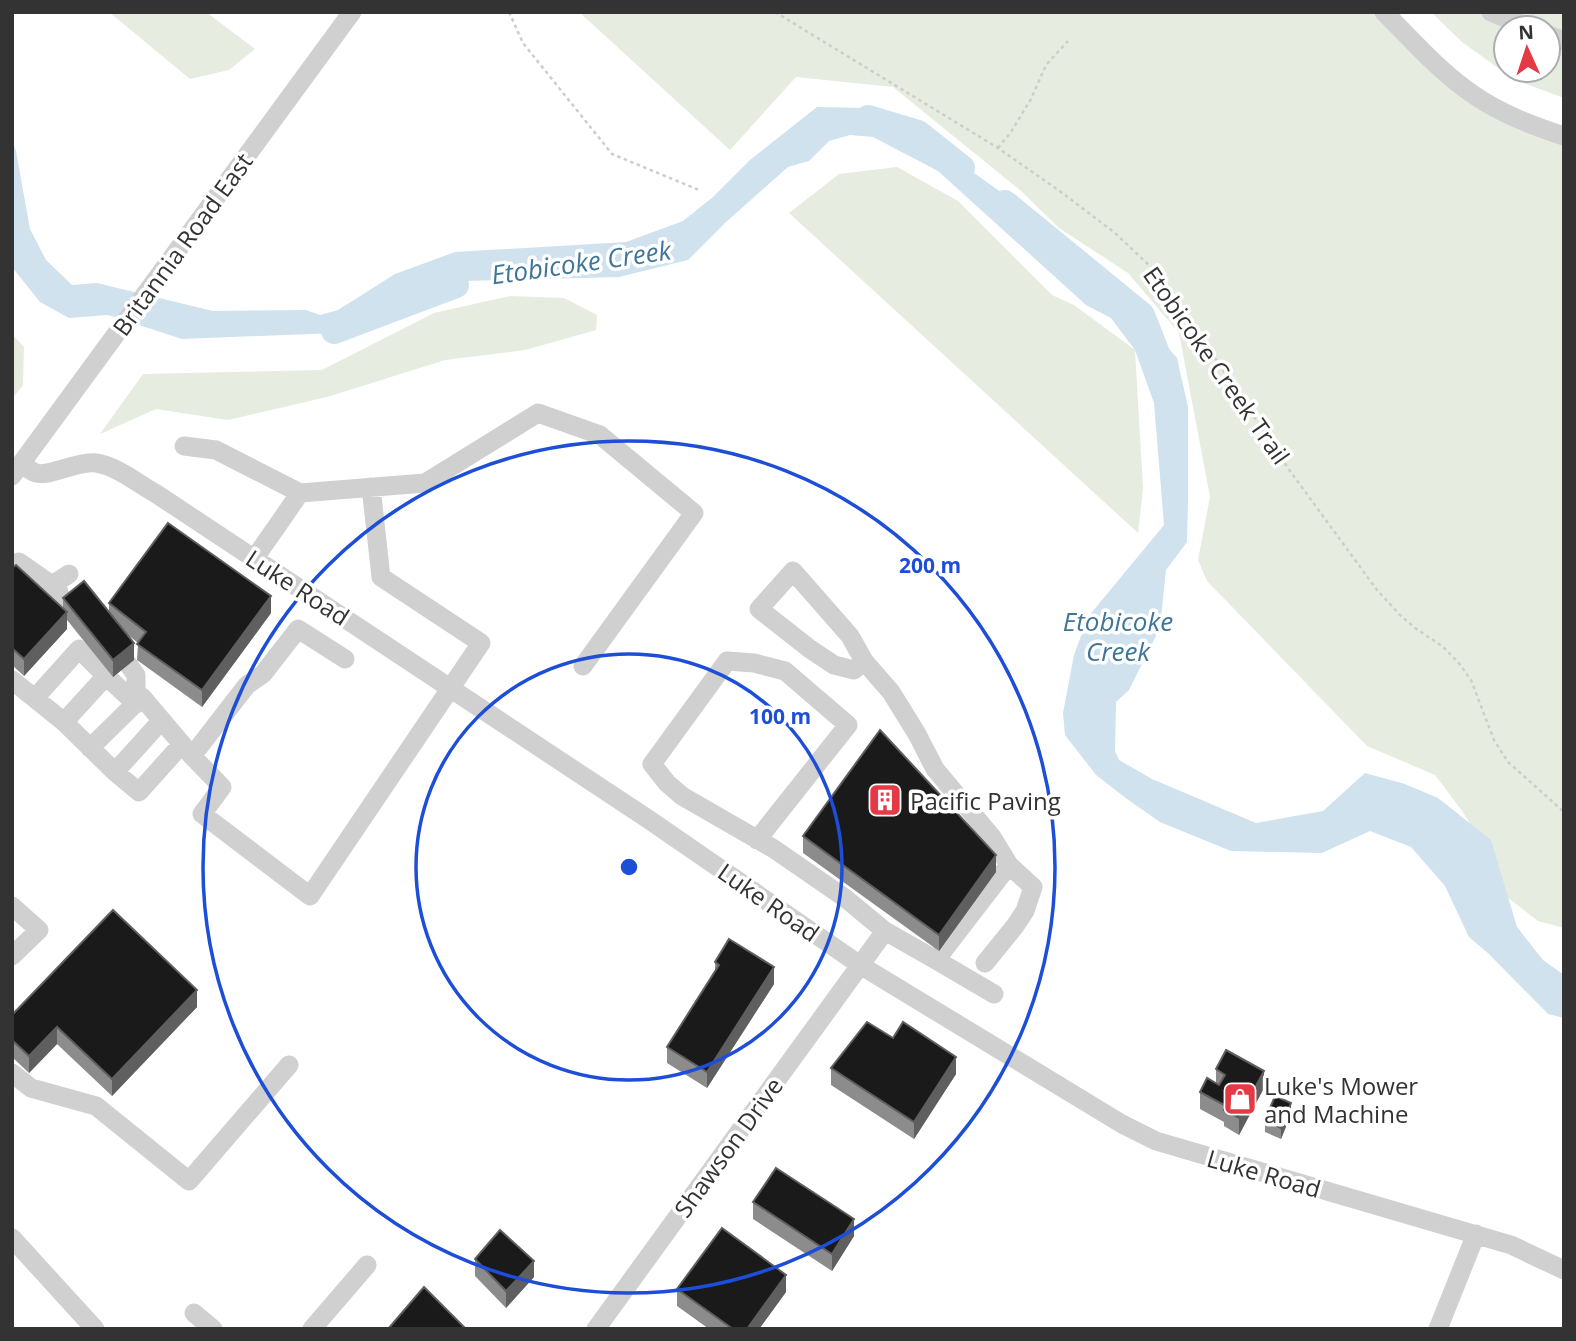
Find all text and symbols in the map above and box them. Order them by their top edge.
north arrow [1492,14,1562,84]
text: N [1518,19,1535,45]
street label: Britannia Road East [104,146,260,342]
water label: Etobicoke Creek [489,231,675,292]
street label: Etobicoke Creek Trail [1136,259,1298,471]
street label: Luke Road [240,541,356,633]
text: 200 m [899,551,961,579]
water label: Etobicoke Creek [1063,603,1173,669]
text: 100 m [749,702,811,730]
building icon: Pacific Paving [866,781,904,819]
place label: Pacific Paving [910,784,1061,817]
centre of rings [617,855,641,879]
street label: Luke Road [712,855,826,949]
place label: Luke's Mower and Machine [1264,1069,1418,1130]
street label: Shawson Drive [666,1070,790,1224]
shop icon: Luke's Mower and Machine [1221,1080,1259,1118]
street label: Luke Road [1203,1141,1325,1205]

